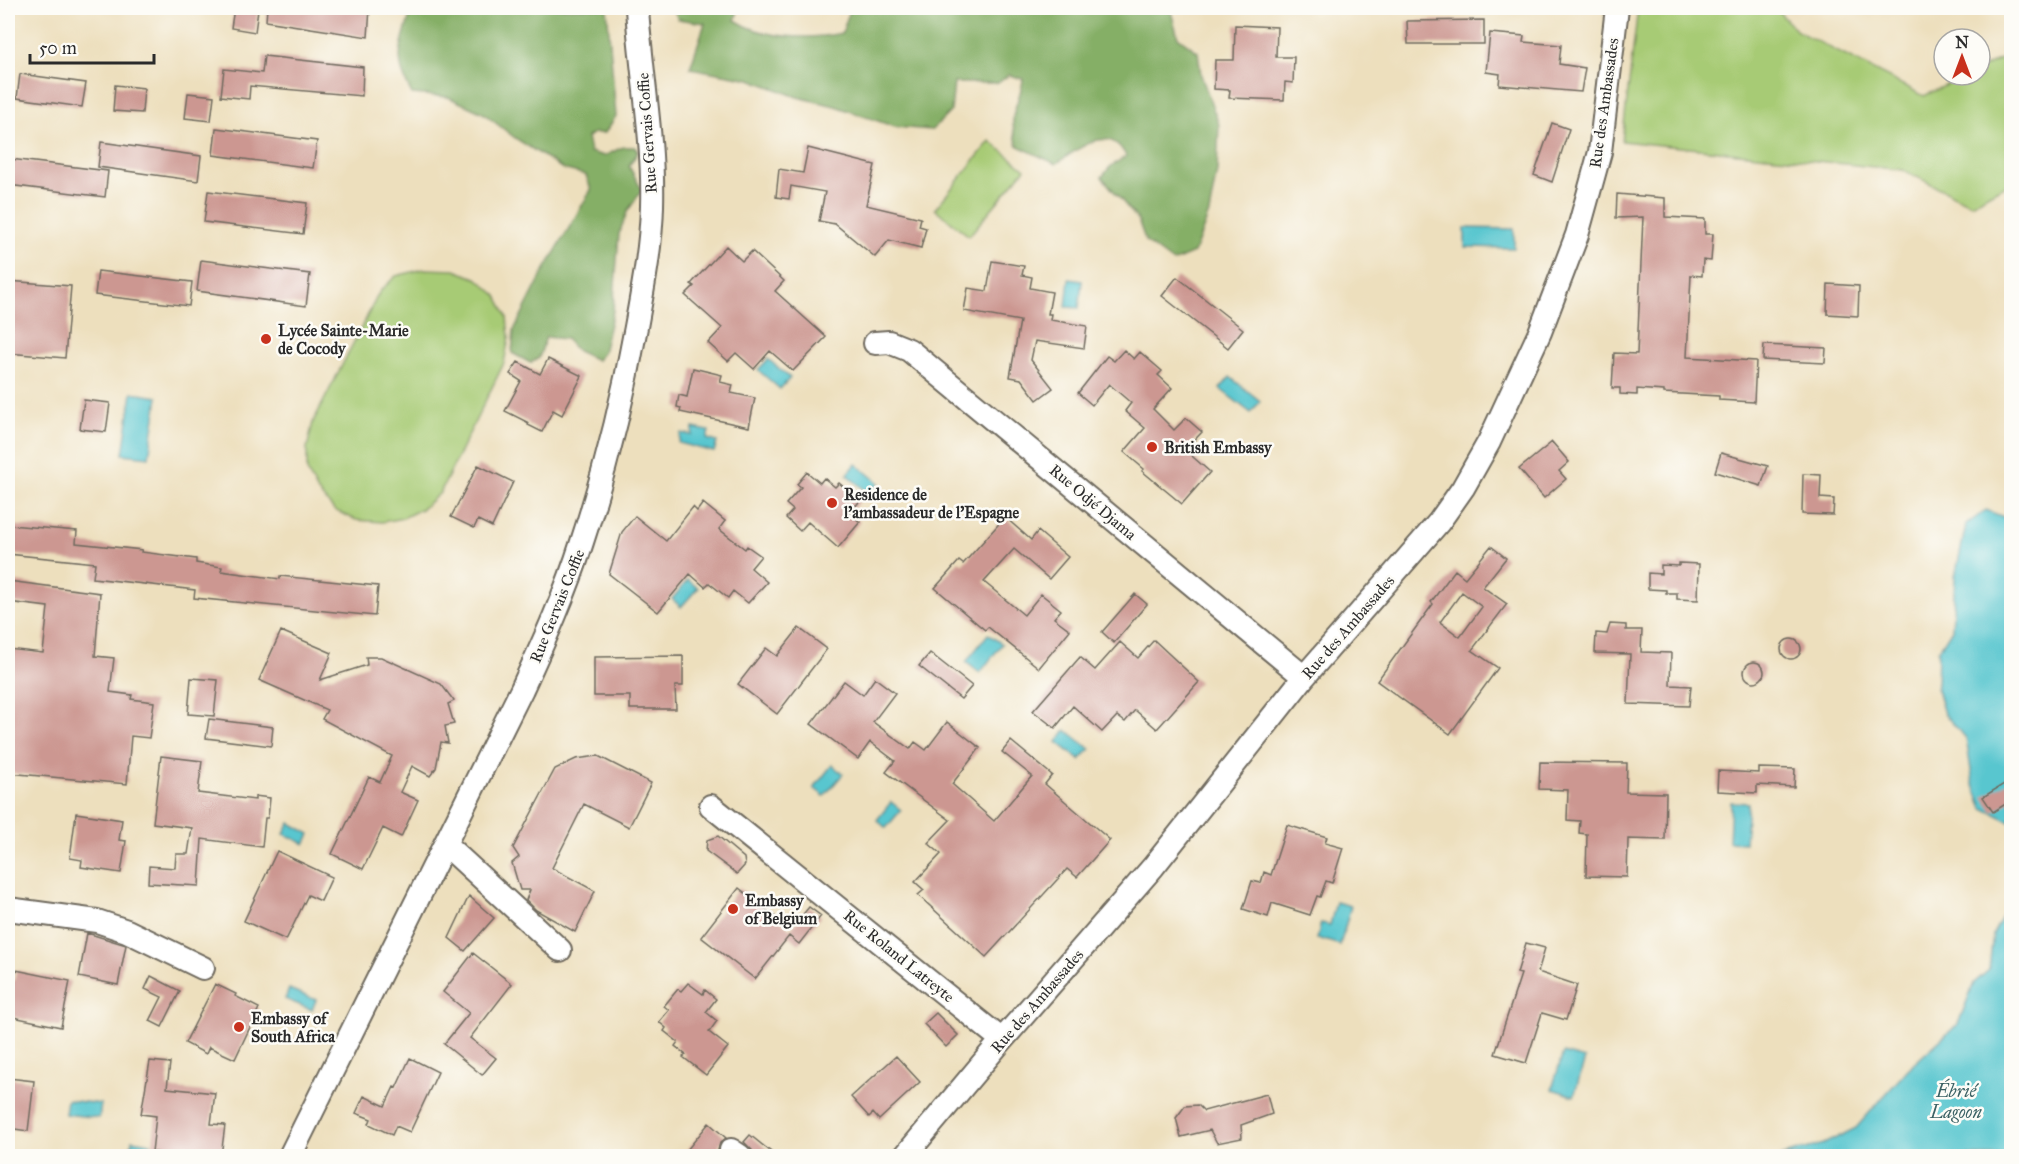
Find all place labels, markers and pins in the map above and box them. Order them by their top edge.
place label: Lycée Sainte-Marie de Cocody [278,321,409,359]
marker: Lycée Sainte-Marie de Cocody [259,332,273,346]
place label: British Embassy [1164,438,1273,458]
marker: British Embassy [1145,440,1159,454]
place label: Residence de l’ambassadeur de l’Espagne [843,485,1020,523]
marker: Residence de l’ambassadeur de l’Espagne [825,496,839,510]
place label: Embassy of Belgium [745,891,818,929]
marker: Embassy of Belgium [726,902,740,916]
place label: Embassy of South Africa [251,1009,336,1046]
marker: Embassy of South Africa [232,1020,246,1034]

